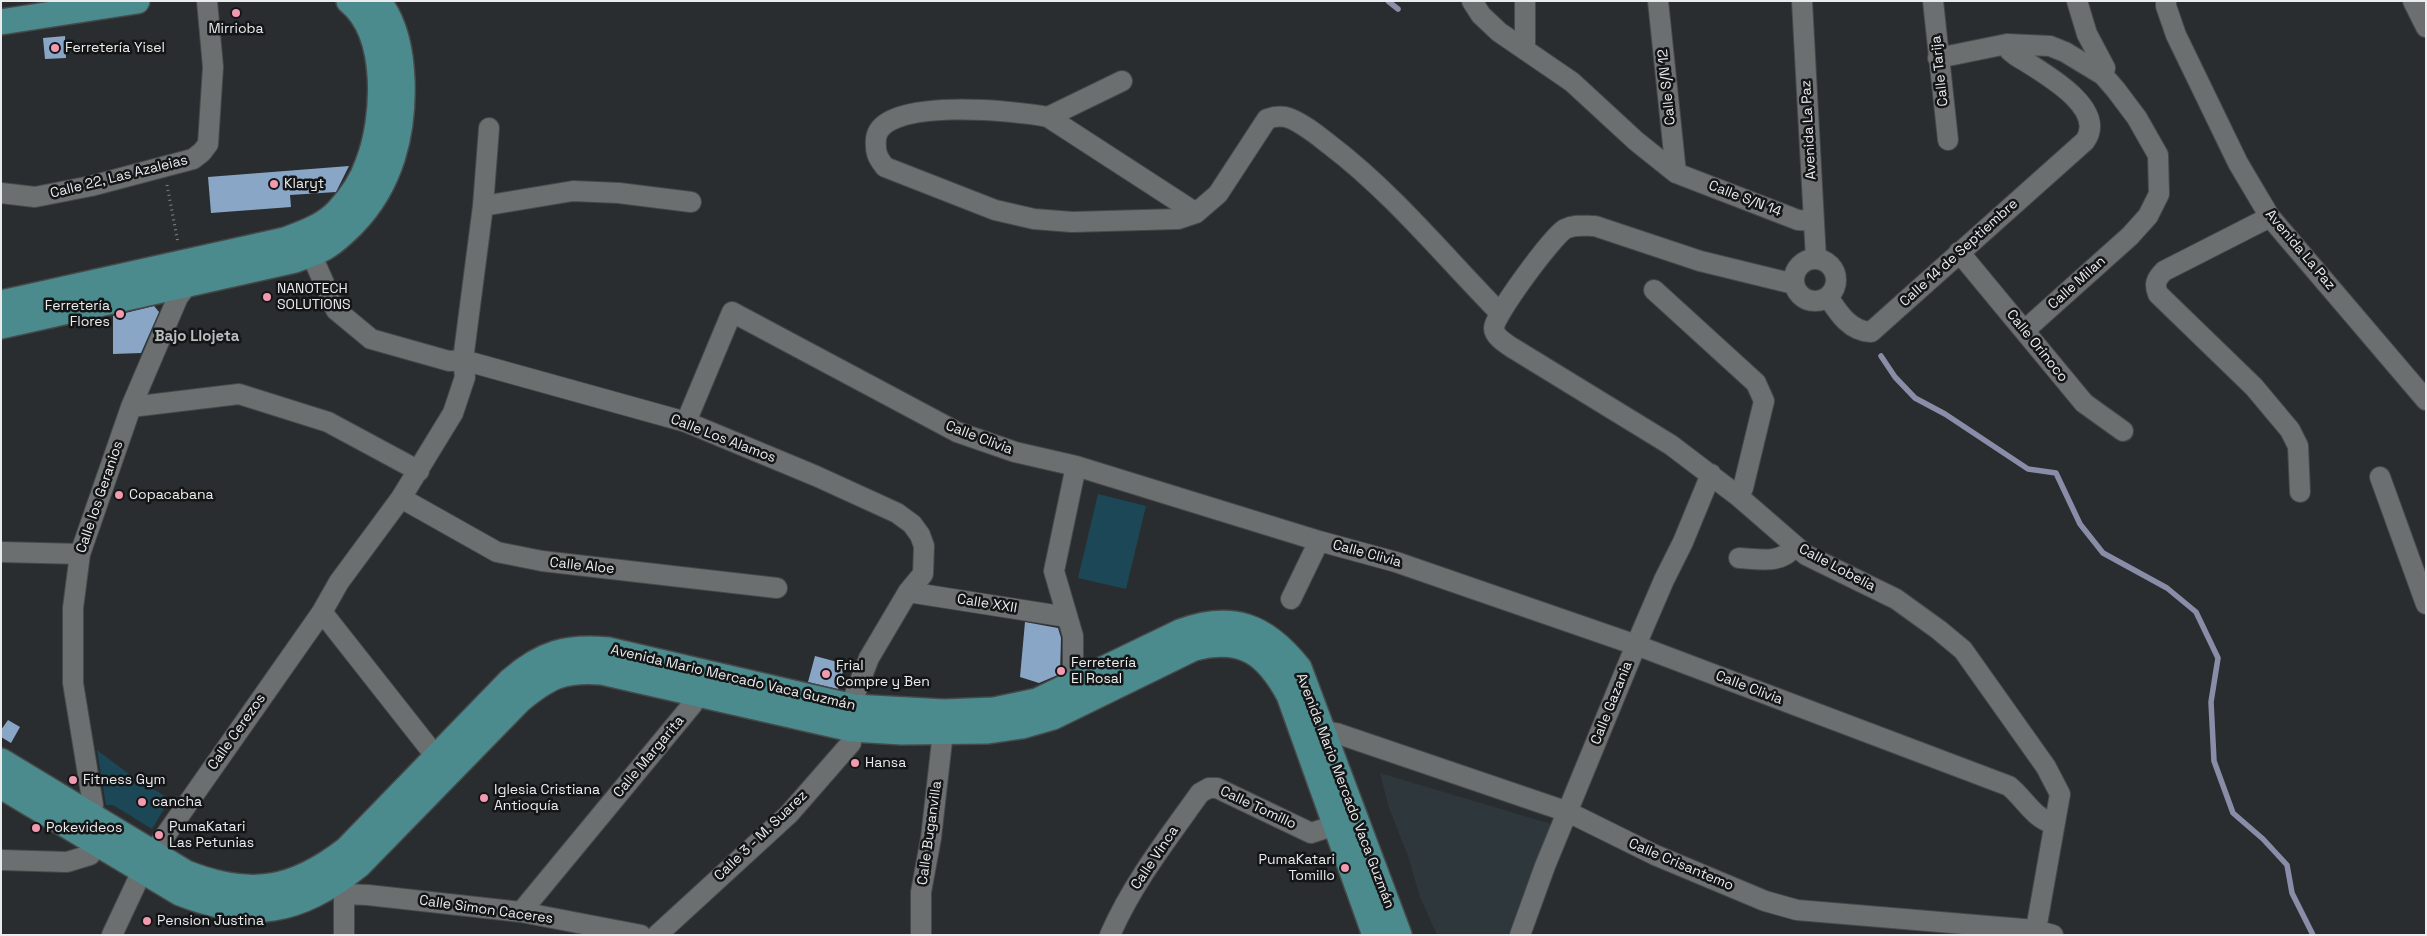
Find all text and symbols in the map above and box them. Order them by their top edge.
marker: Mirrioba [230,7,242,19]
place label: Mirrioba [208,21,264,37]
street label: Calle Tarija [1928,35,1952,107]
place label: Ferretería Yisel [65,40,165,56]
marker: Ferretería Yisel [49,42,61,54]
street label: Calle S/N 12 [1655,48,1679,126]
street label: Avenida La Paz [1798,80,1820,180]
street label: Calle 22, Las Azaleias [49,152,189,202]
place label: Klaryt [284,176,324,192]
street label: Calle S/N 14 [1706,177,1784,221]
marker: Klaryt [268,178,280,190]
street label: Calle 14 de Septiembre [1897,196,2021,310]
street label: Avenida La Paz [2262,206,2338,294]
street label: Calle Milan [2045,253,2109,313]
place label: NANOTECH SOLUTIONS [277,281,351,314]
marker: NANOTECH SOLUTIONS [261,291,273,303]
place label: Ferretería Flores [45,298,110,331]
street label: Calle Orinoco [2003,306,2071,386]
marker: Ferretería Flores [114,308,126,320]
district label: Bajo Llojeta [155,328,239,346]
street label: Calle Los Alamos [668,411,778,467]
street label: Calle Clivia [943,417,1015,459]
street label: Calle los Geranios [73,439,127,555]
place label: Copacabana [129,487,214,503]
marker: Copacabana [113,489,125,501]
street label: Calle Clivia [1331,537,1403,571]
street label: Calle Lobelia [1796,541,1878,595]
street label: Calle Aloe [549,554,615,578]
street label: Calle XXII [956,591,1018,617]
street label: Avenida Mario Mercado Vaca Guzmán [609,642,857,714]
place label: Ferretería El Rosal [1071,655,1136,688]
place label: Frial Compre y Ben [836,658,930,690]
street label: Calle Gazania [1588,659,1636,747]
marker: Ferretería El Rosal [1055,665,1067,677]
street label: Calle Clivia [1713,667,1785,709]
marker: Frial Compre y Ben [820,668,832,680]
street label: Avenida Mario Mercado Vaca Guzmán [1292,671,1398,911]
street label: Calle Cerezos [205,691,269,773]
street label: Calle Margarita [610,713,688,801]
place label: Hansa [865,755,906,771]
marker: Hansa [849,757,861,769]
place label: Fitness Gym [83,772,166,788]
marker: Fitness Gym [67,774,79,786]
street label: Calle Buganvilla [914,780,946,886]
place label: Iglesia Cristiana Antioquía [494,782,600,814]
street label: Calle Tomillo [1217,783,1299,833]
street label: Calle 3 - M. Suarez [711,787,811,885]
marker: Iglesia Cristiana Antioquía [478,792,490,804]
place label: cancha [152,794,202,810]
marker: cancha [136,796,148,808]
place label: PumaKatari Las Petunias [169,819,254,852]
place label: Pokevideos [46,820,122,836]
marker: Pokevideos [30,822,42,834]
street label: Calle Vinca [1128,823,1182,893]
marker: PumaKatari Las Petunias [153,829,165,841]
street label: Calle Crisantemo [1626,835,1736,895]
place label: PumaKatari Tomillo [1259,852,1335,884]
marker: PumaKatari Tomillo [1339,862,1351,874]
street label: Calle Simon Caceres [418,892,554,928]
place label: Pension Justina [157,913,264,929]
marker: Pension Justina [141,915,153,927]

